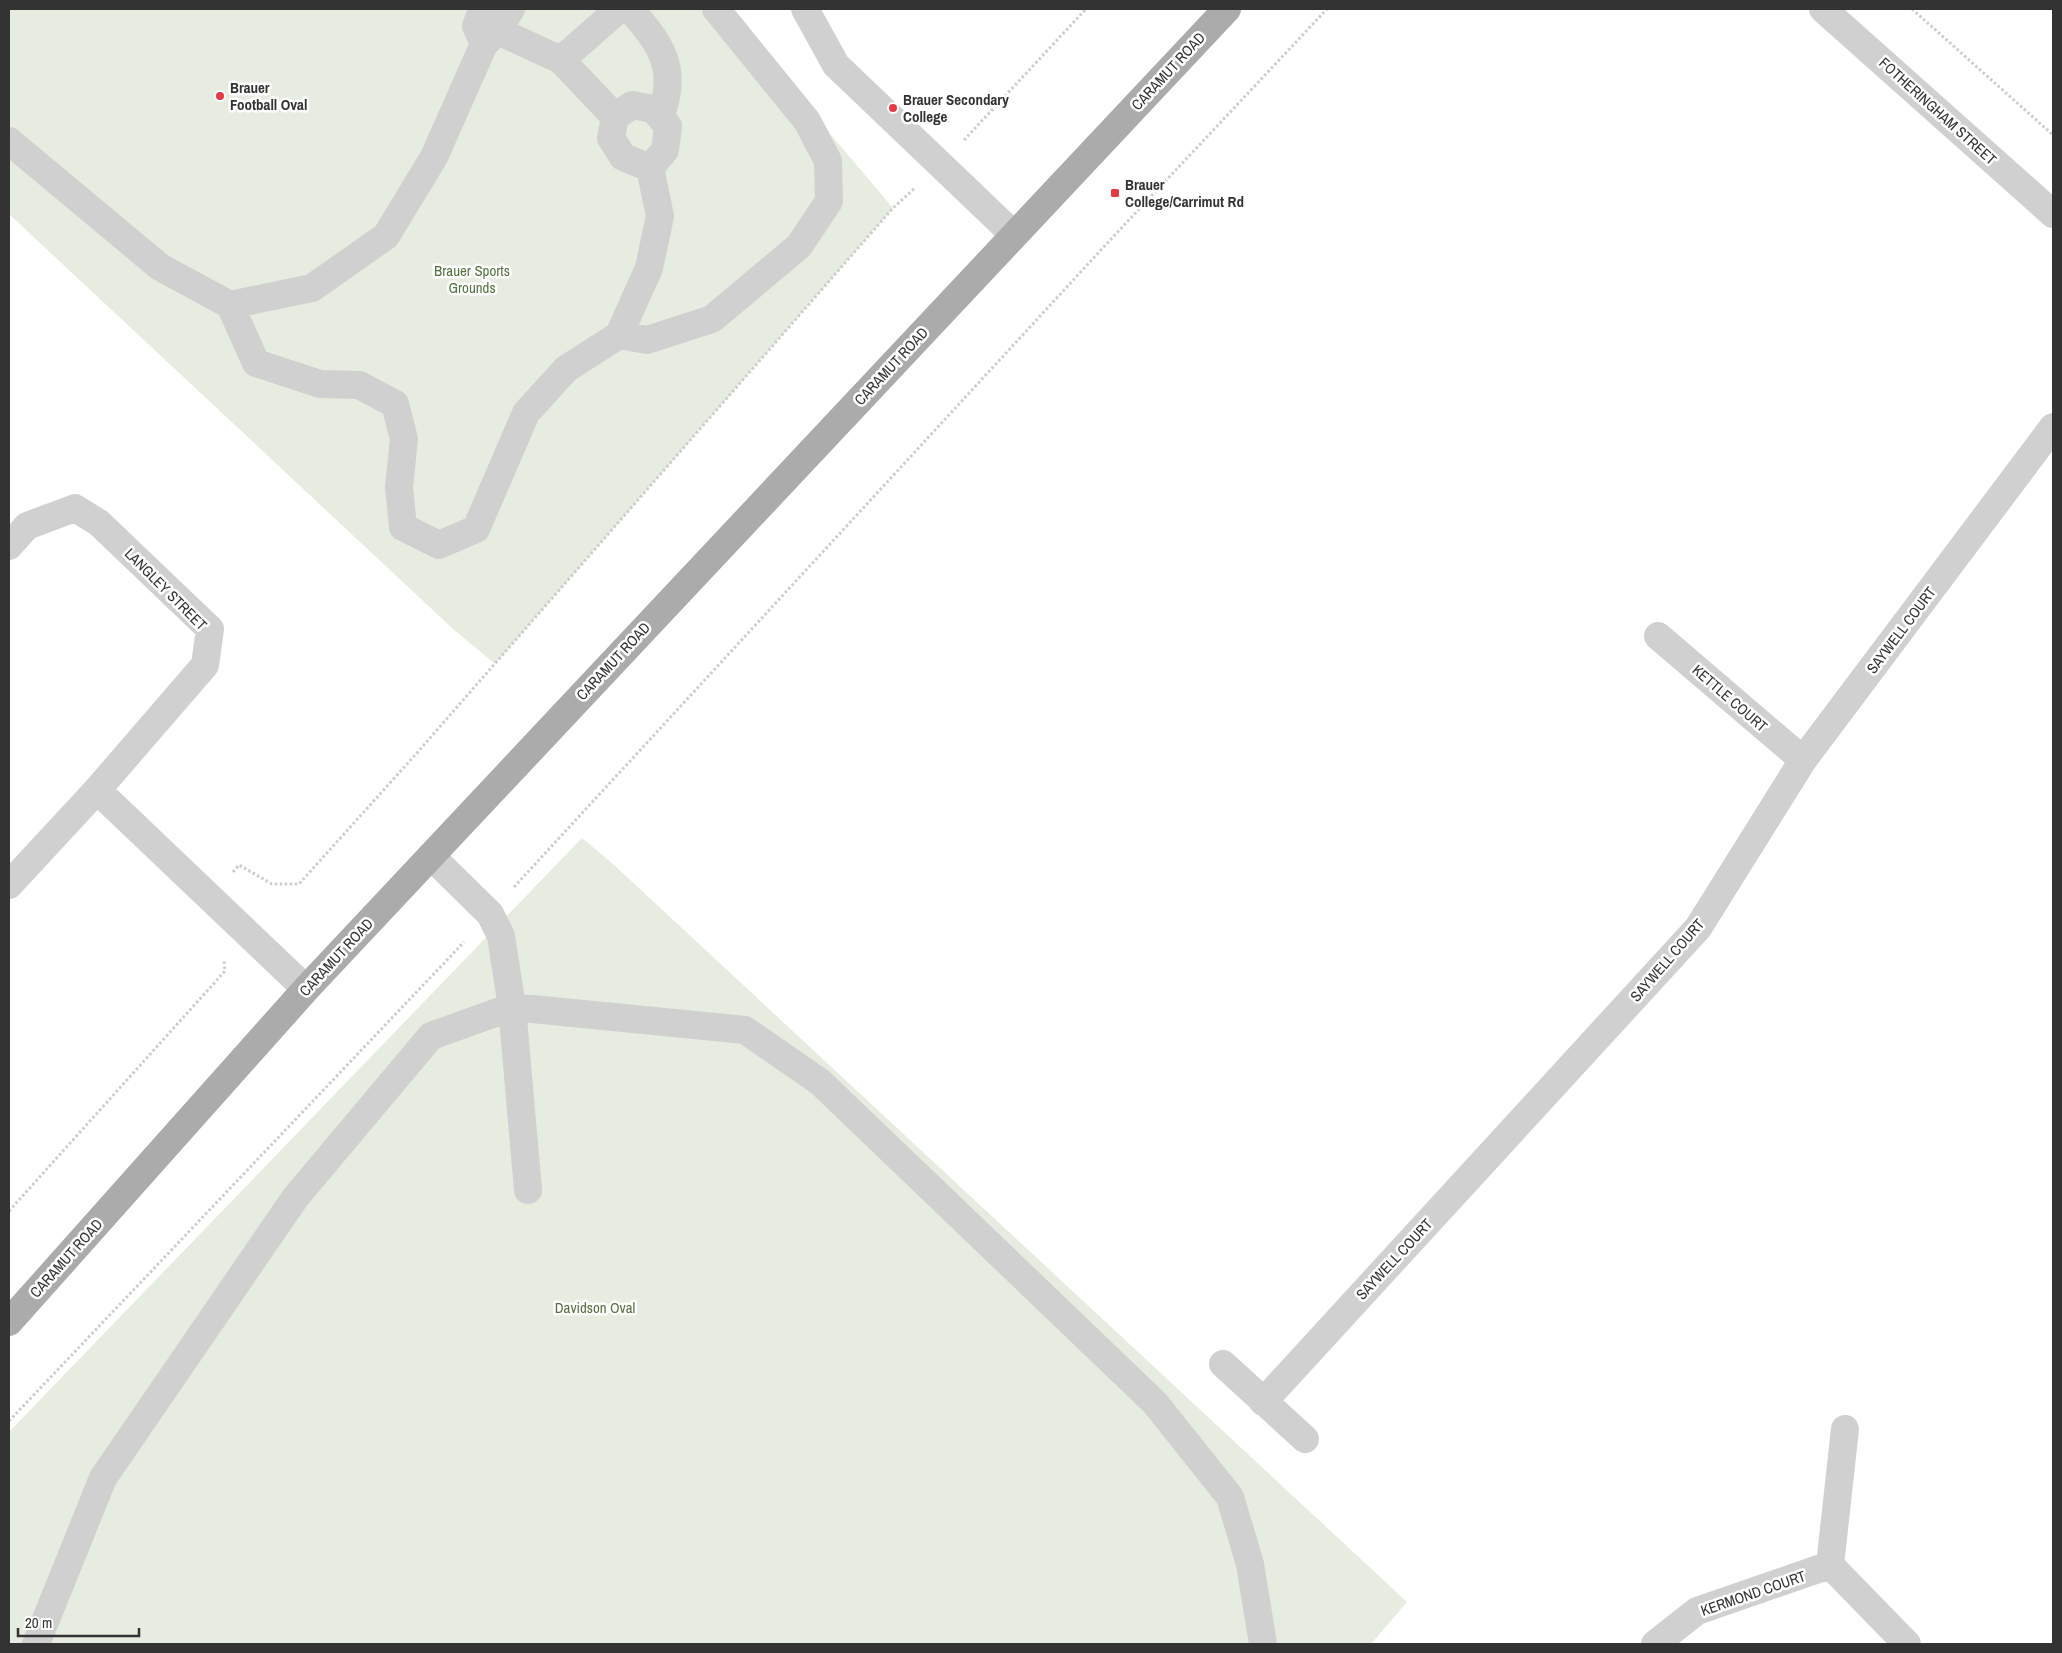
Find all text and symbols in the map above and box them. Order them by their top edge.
street label: CARAMUT ROAD [1126,27,1210,115]
street label: FOTHERINGHAM STREET [1875,52,2002,170]
place label: Brauer Football Oval [230,77,307,115]
place label: Brauer Secondary College [903,89,1009,127]
marker: Brauer Football Oval [214,90,226,102]
marker: Brauer Secondary College [887,102,899,114]
place label: Brauer College/Carrimut Rd [1125,174,1244,212]
marker: Brauer College/Carrimut Rd [1109,187,1121,199]
park label: Brauer Sports Grounds [434,260,510,298]
street label: CARAMUT ROAD [849,322,933,410]
street label: LANGLEY STREET [120,543,212,635]
street label: SAYWELL COURT [1861,582,1941,678]
street label: CARAMUT ROAD [571,617,655,705]
street label: KETTLE COURT [1688,659,1773,737]
street label: CARAMUT ROAD [294,913,378,1001]
street label: SAYWELL COURT [1625,914,1709,1006]
street label: CARAMUT ROAD [25,1214,107,1302]
street label: SAYWELL COURT [1351,1214,1437,1304]
park label: Davidson Oval [555,1297,635,1318]
street label: KERMOND COURT [1698,1565,1809,1621]
scale bar [18,1606,139,1638]
text: 20 m [25,1612,52,1633]

